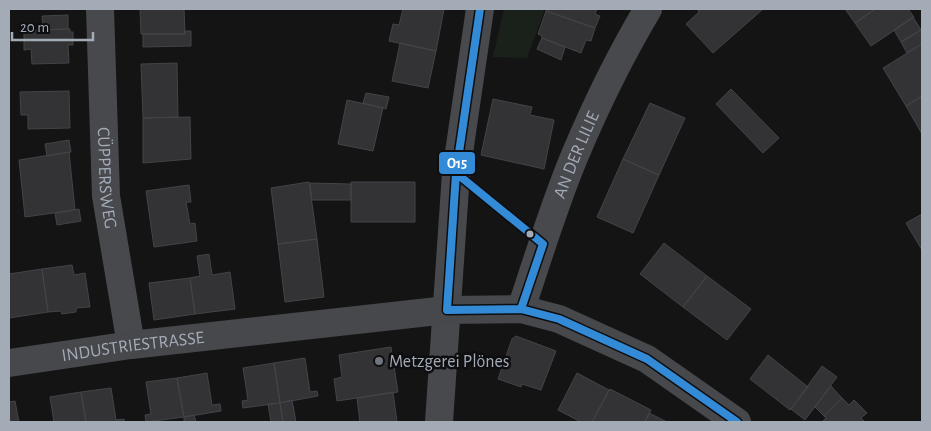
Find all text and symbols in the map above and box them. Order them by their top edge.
scale bar [12,10,94,42]
text: 20 m [20,20,49,35]
street label: AN DER LILIE [551,108,603,201]
street label: CÜPPERSWEG [94,127,119,230]
line badge: O15 [438,151,476,175]
text: O15 [447,157,467,171]
unlabelled marker [525,229,535,239]
street label: INDUSTRIESTRASSE [60,329,206,365]
place label: Metzgerei Plönes [389,353,510,371]
marker: Metzgerei Plönes [373,355,385,367]

